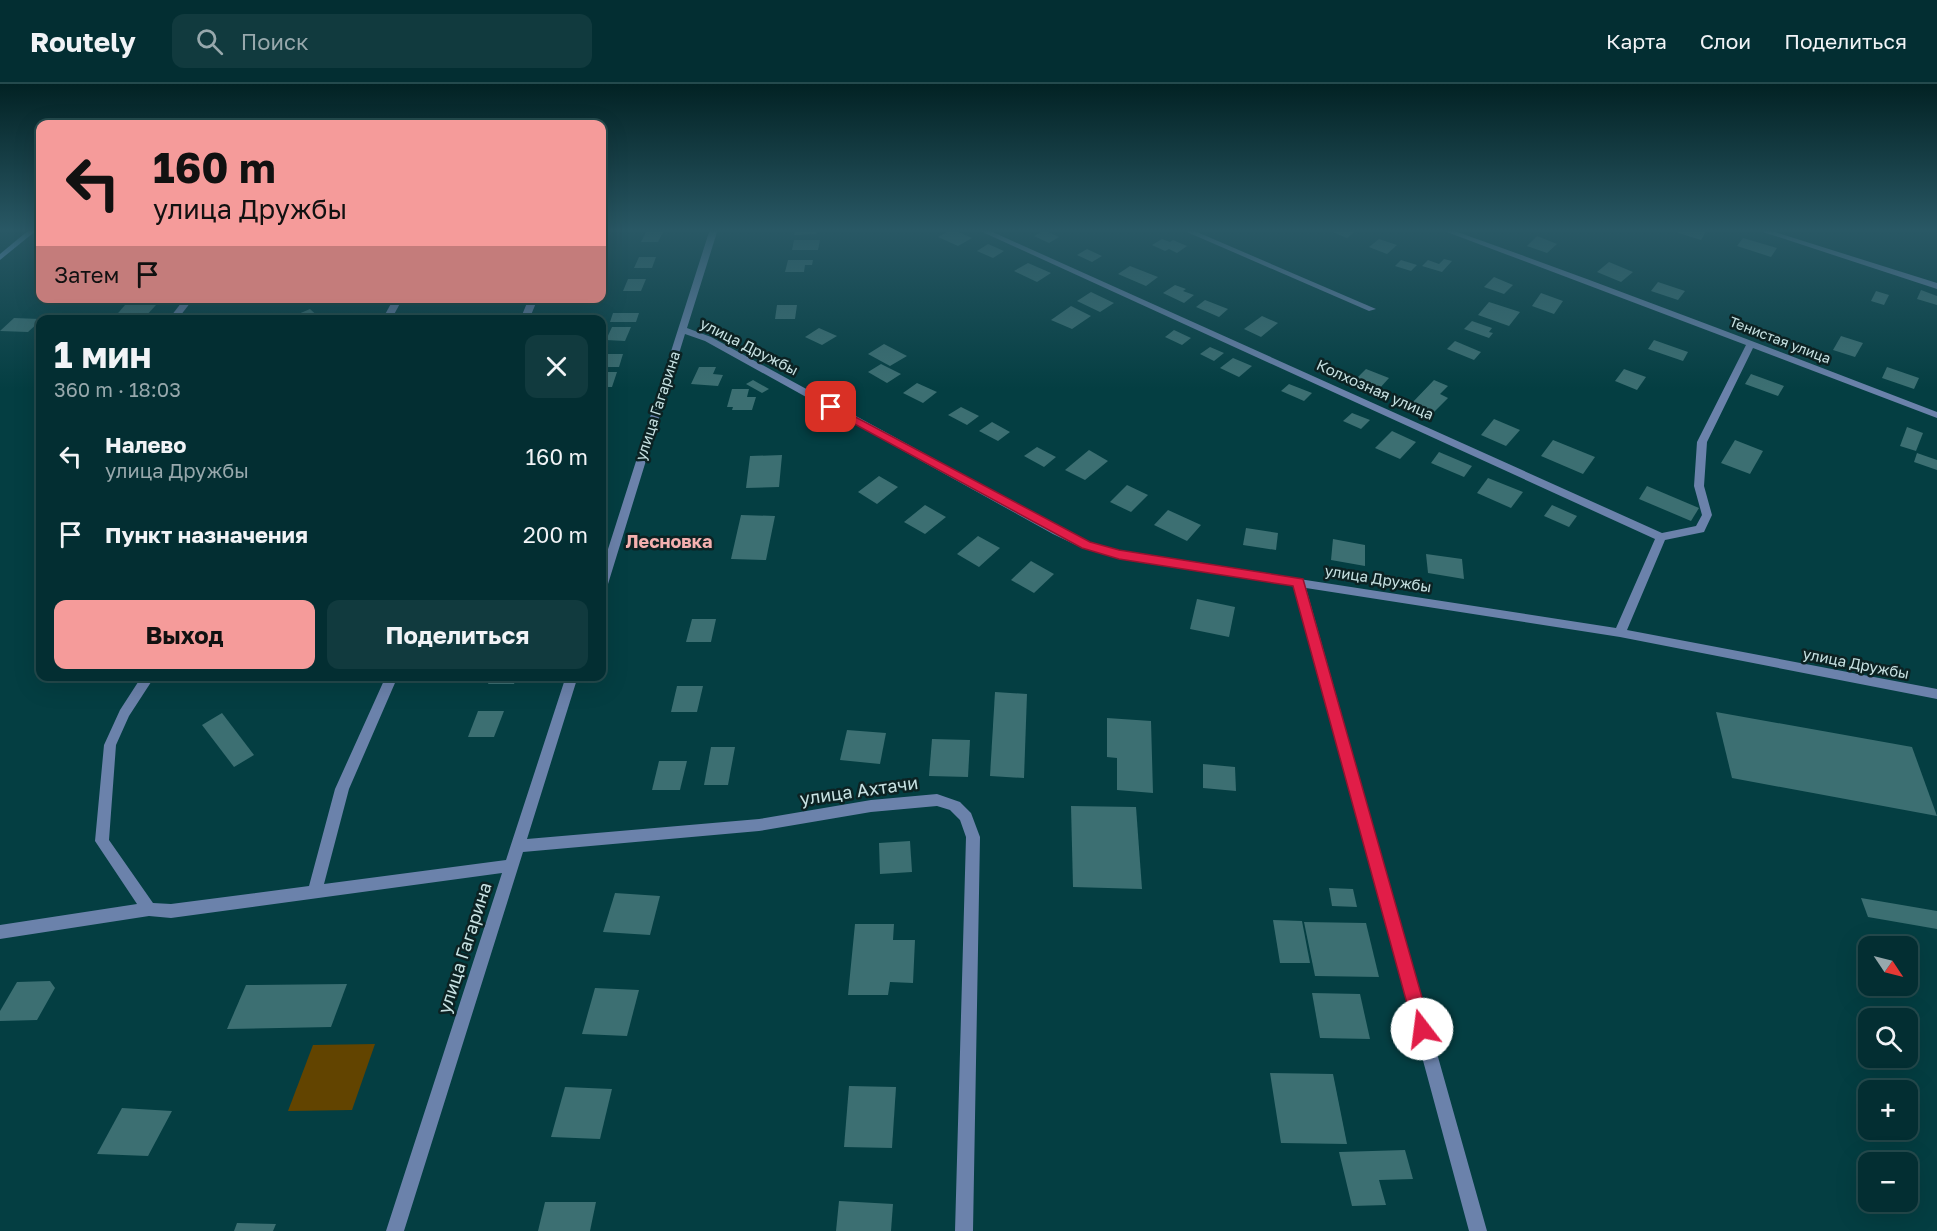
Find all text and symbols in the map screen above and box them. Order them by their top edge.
search box [172,14,592,68]
text: Routely [30,25,136,58]
icon: search [193,25,226,58]
text: Поиск [241,28,309,55]
text: Карта [1606,28,1667,54]
text: Слои [1700,28,1751,54]
text: Поделиться [1784,28,1907,54]
text: 160 m [153,142,276,192]
icon: left [54,144,132,222]
text: улица Дружбы [153,193,347,225]
icon: arrive [131,258,164,291]
text: Затем [54,261,119,288]
street label: Тенистая улица [1727,312,1833,367]
street label: улица Дружбы [697,314,802,379]
text: 1 мин [54,333,151,376]
button: close [525,335,588,398]
street label: улица Гагарина [631,349,683,463]
street label: Колхозная улица [1314,355,1437,423]
text: 360 m · 18:03 [54,377,181,401]
pin [805,381,856,432]
icon: arrive [814,390,847,423]
text: Налево [105,431,187,458]
icon: left [54,440,87,473]
text: 160 m [525,443,588,470]
text: улица Дружбы [105,458,249,482]
icon: arrive [54,518,87,551]
text: Пункт назначения [105,521,308,548]
text: 200 m [523,521,588,548]
district label: Лесновка [625,530,713,552]
street label: улица Дружбы [1323,561,1433,595]
button: Выход [54,600,315,669]
button: Поделиться [327,600,588,669]
street label: улица Дружбы [1802,644,1911,682]
street label: улица Ахтачи [798,771,919,809]
street label: улица Гагарина [432,879,496,1016]
north arrow [1858,936,1918,996]
map controls [1858,936,1918,1212]
position arrow [1390,997,1454,1061]
button: search [1858,1008,1918,1068]
button: + [1858,1080,1918,1140]
button: − [1858,1152,1918,1212]

